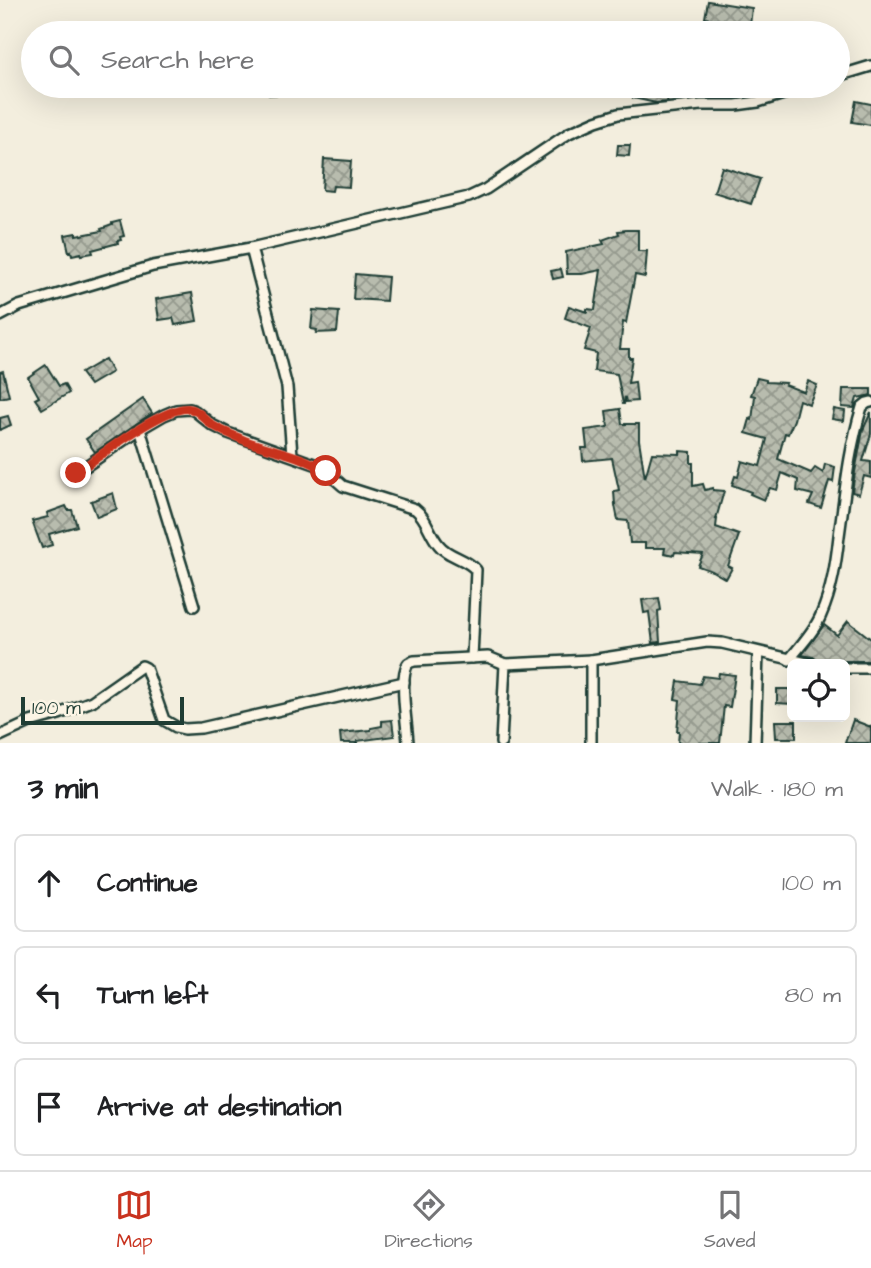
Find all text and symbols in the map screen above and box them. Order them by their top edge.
search box [21,21,850,98]
icon: search [45,41,83,79]
text: Search here [101,42,254,78]
route start [310,455,341,486]
route end [60,457,91,488]
map controls [787,659,850,722]
button: locate [787,659,850,722]
scale bar [21,694,184,726]
text: 100 m [32,695,81,722]
text: 3 min [28,768,98,810]
text: Walk · 180 m [711,773,843,805]
icon: ahead [30,864,68,902]
text: Continue [97,865,198,901]
text: 100 m [782,867,841,899]
icon: left [30,976,68,1014]
text: Turn left [97,977,208,1013]
text: 80 m [784,979,841,1011]
icon: arrive [30,1088,68,1126]
text: Arrive at destination [97,1089,342,1125]
tab: Map [115,1186,153,1255]
tab: Directions [384,1186,473,1255]
tab: Saved [704,1186,755,1255]

